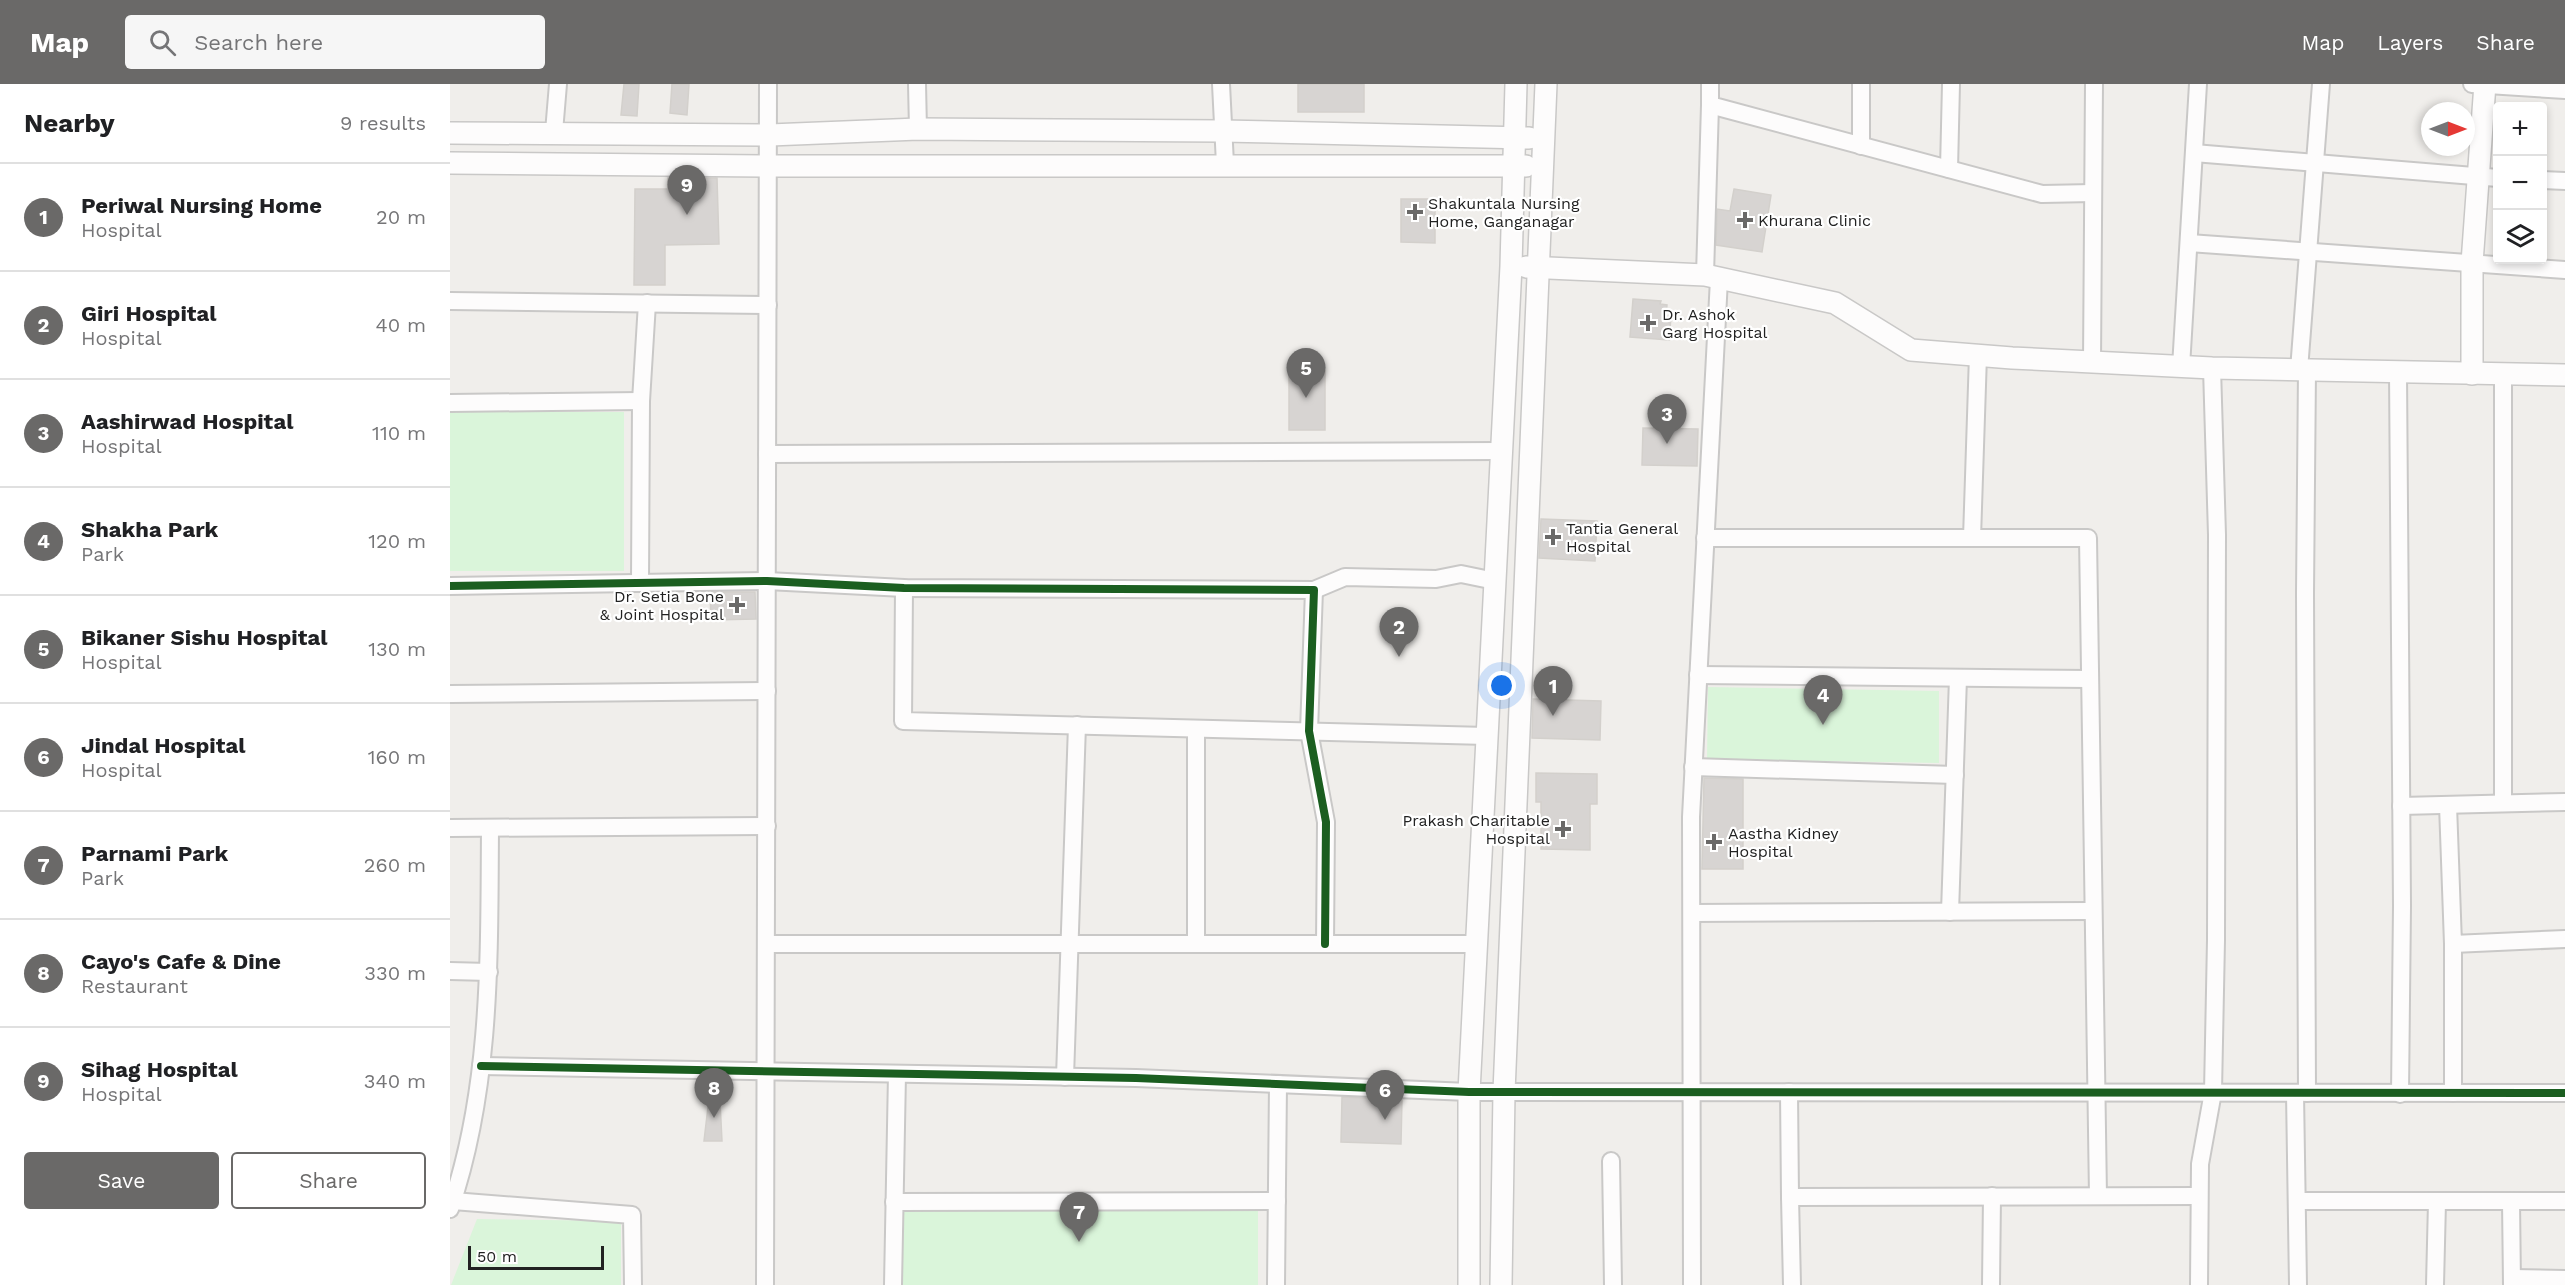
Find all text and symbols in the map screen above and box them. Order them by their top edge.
search box [125,15,545,69]
text: Map [30,26,89,59]
icon: search [146,26,179,59]
text: Search here [194,30,323,55]
text: Map [2301,30,2344,55]
text: Layers [2377,30,2443,55]
text: Share [2476,30,2535,55]
north arrow [2421,102,2475,156]
map controls [2493,102,2547,264]
button: + [2493,102,2547,156]
text: Nearby [24,108,115,138]
text: 9 results [340,111,426,135]
button: − [2493,156,2547,210]
pin: 9 [668,166,706,215]
text: Periwal Nursing Home [81,193,322,218]
place label: Shakuntala Nursing Home, Ganganagar [1428,194,1580,231]
marker: Shakuntala Nursing Home, Ganganagar [1406,203,1424,221]
text: 1 [39,205,48,229]
text: 20 m [376,205,426,229]
button: layers [2493,210,2547,264]
marker: Khurana Clinic [1736,211,1754,229]
place label: Khurana Clinic [1758,211,1871,230]
text: Hospital [81,218,162,242]
text: Giri Hospital [81,301,217,326]
place label: Dr. Ashok Garg Hospital [1662,305,1767,342]
text: 2 [38,313,49,337]
text: 40 m [375,313,426,337]
marker: Dr. Ashok Garg Hospital [1639,314,1657,332]
text: Hospital [81,326,162,350]
pin: 5 [1286,348,1326,398]
pin: 3 [1648,394,1686,444]
text: Aashirwad Hospital [81,409,293,434]
text: 3 [38,421,49,445]
text: 110 m [372,421,426,445]
text: Hospital [81,434,162,458]
text: Shakha Park [81,517,218,542]
place label: Tantia General Hospital [1566,519,1678,556]
marker: Tantia General Hospital [1544,528,1562,546]
text: 4 [37,529,50,553]
text: 120 m [368,529,426,553]
text: Park [81,542,124,566]
place label: Dr. Setia Bone & Joint Hospital [600,587,724,624]
marker: Dr. Setia Bone & Joint Hospital [728,596,746,614]
pin: 2 [1380,608,1418,657]
text: Bikaner Sishu Hospital [81,625,328,650]
text: 5 [38,637,49,661]
text: 130 m [368,637,426,661]
text: Hospital [81,650,162,674]
pin: 1 [1534,666,1572,716]
your location [1487,671,1516,700]
pin: 4 [1804,676,1842,725]
text: Jindal Hospital [81,733,245,758]
text: 6 [37,745,50,769]
text: 160 m [368,745,426,769]
text: Hospital [81,758,162,782]
place label: Prakash Charitable Hospital [1402,811,1550,848]
marker: Prakash Charitable Hospital [1554,820,1572,838]
place label: Aastha Kidney Hospital [1728,824,1839,861]
marker: Aastha Kidney Hospital [1705,833,1723,851]
text: Parnami Park [81,841,228,866]
text: 7 [37,853,50,877]
text: 260 m [364,853,426,877]
text: Park [81,866,124,890]
text: Cayo's Cafe & Dine [81,949,281,974]
text: 8 [37,961,50,985]
text: 330 m [364,961,426,985]
text: Restaurant [81,974,188,998]
text: Sihag Hospital [81,1057,238,1082]
pin: 8 [694,1068,734,1118]
text: 9 [37,1069,50,1093]
text: 340 m [364,1069,426,1093]
pin: 6 [1366,1070,1404,1120]
text: Hospital [81,1082,162,1106]
button: Save [24,1152,219,1209]
button: Share [231,1152,426,1209]
pin: 7 [1060,1192,1098,1242]
scale bar [468,1243,604,1270]
text: 50 m [477,1247,517,1266]

